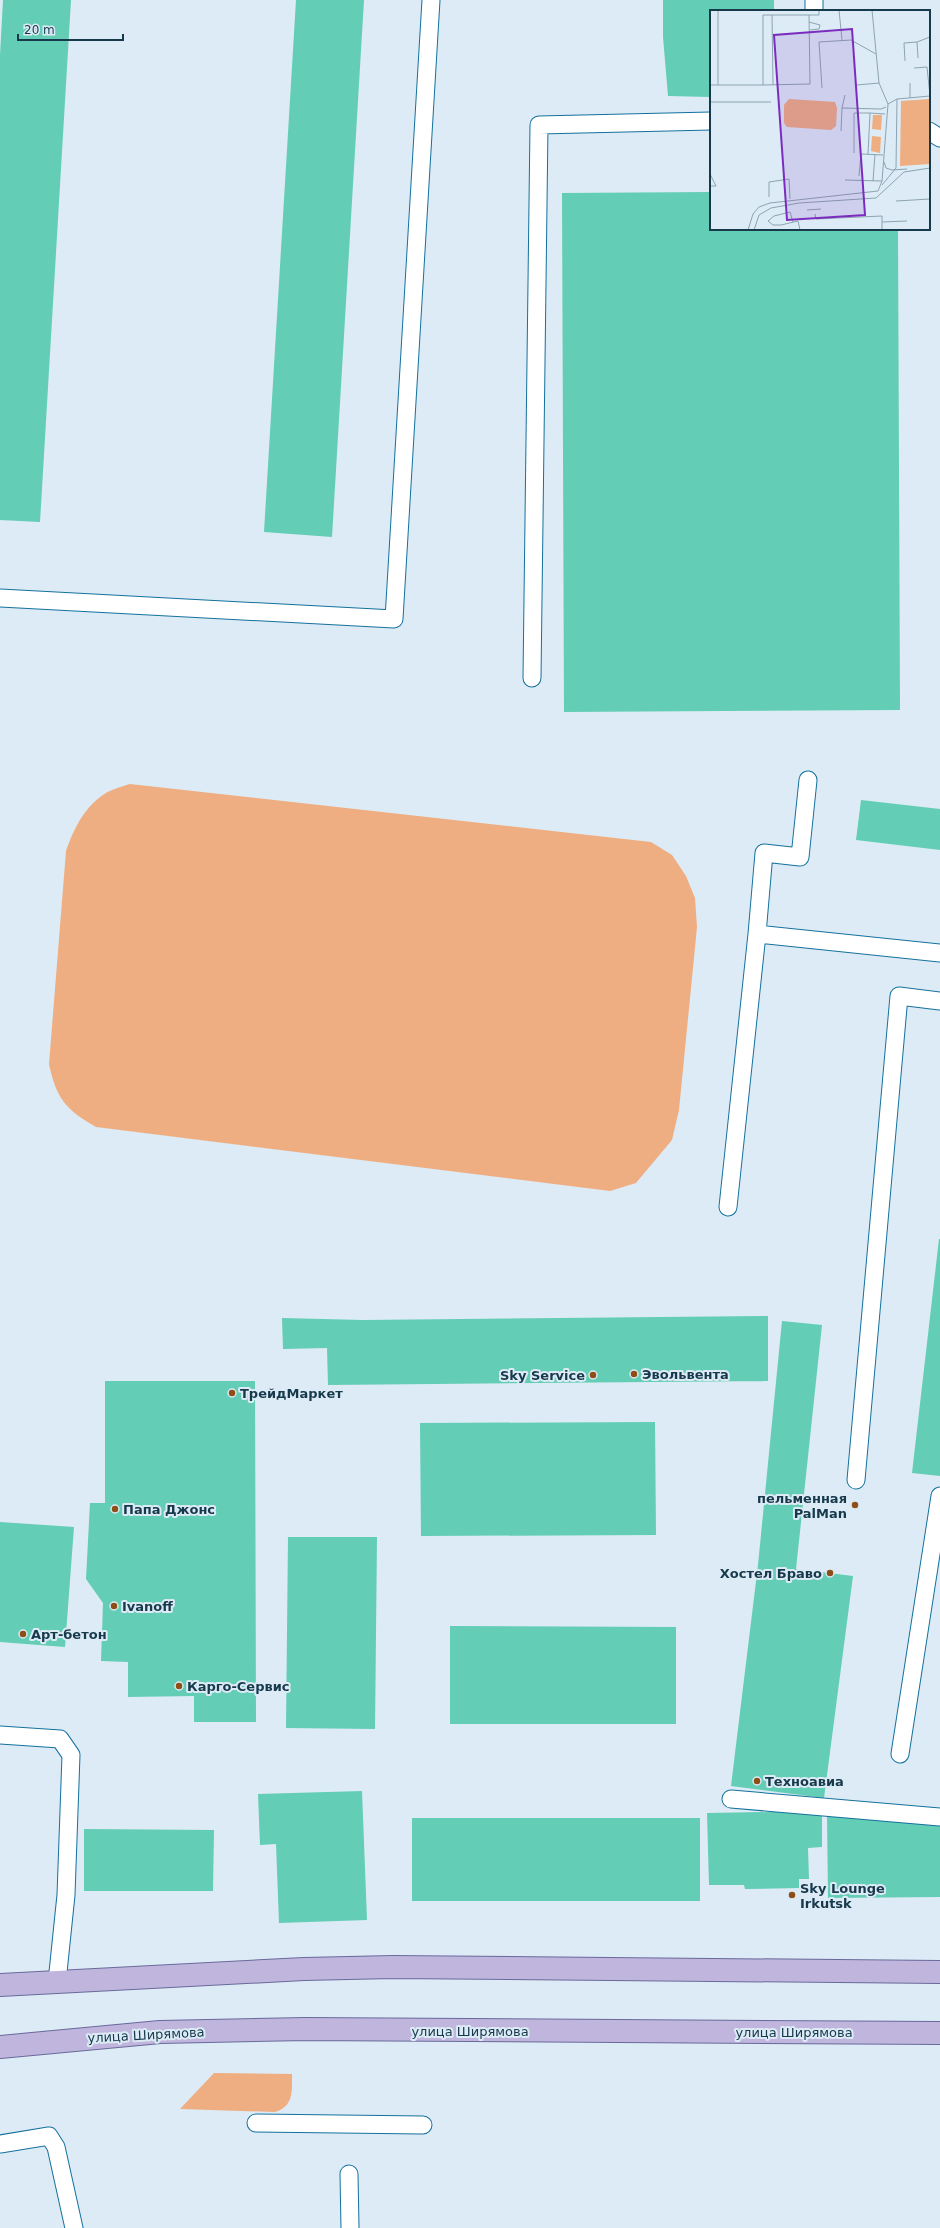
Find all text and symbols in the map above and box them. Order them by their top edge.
inset map [710,10,930,230]
scale bar [18,16,123,42]
text: 20 m [24,23,55,37]
place label: Эвольвента [642,1367,729,1382]
place label: Sky Service [500,1368,585,1383]
marker: Эвольвента [629,1369,639,1379]
marker: Sky Service [588,1370,598,1380]
place label: ТрейдМаркет [240,1386,343,1401]
marker: ТрейдМаркет [227,1388,237,1398]
place label: пельменная PalMan [757,1491,847,1521]
marker: пельменная PalMan [850,1500,860,1510]
place label: Папа Джонс [123,1502,215,1517]
marker: Папа Джонс [110,1504,120,1514]
place label: Хостел Браво [720,1566,822,1581]
marker: Хостел Браво [825,1568,835,1578]
place label: Ivanoff [122,1599,173,1614]
marker: Ivanoff [109,1601,119,1611]
place label: Арт-бетон [31,1627,107,1642]
marker: Арт-бетон [18,1629,28,1639]
place label: Карго-Сервис [187,1679,290,1694]
marker: Карго-Сервис [174,1681,184,1691]
place label: Техноавиа [765,1774,844,1789]
marker: Техноавиа [752,1776,762,1786]
place label: Sky Lounge Irkutsk [800,1881,885,1911]
marker: Sky Lounge Irkutsk [787,1890,797,1900]
street label: улица Ширямова [87,2024,205,2046]
street label: улица Ширямова [411,2024,529,2039]
street label: улица Ширямова [735,2025,853,2040]

